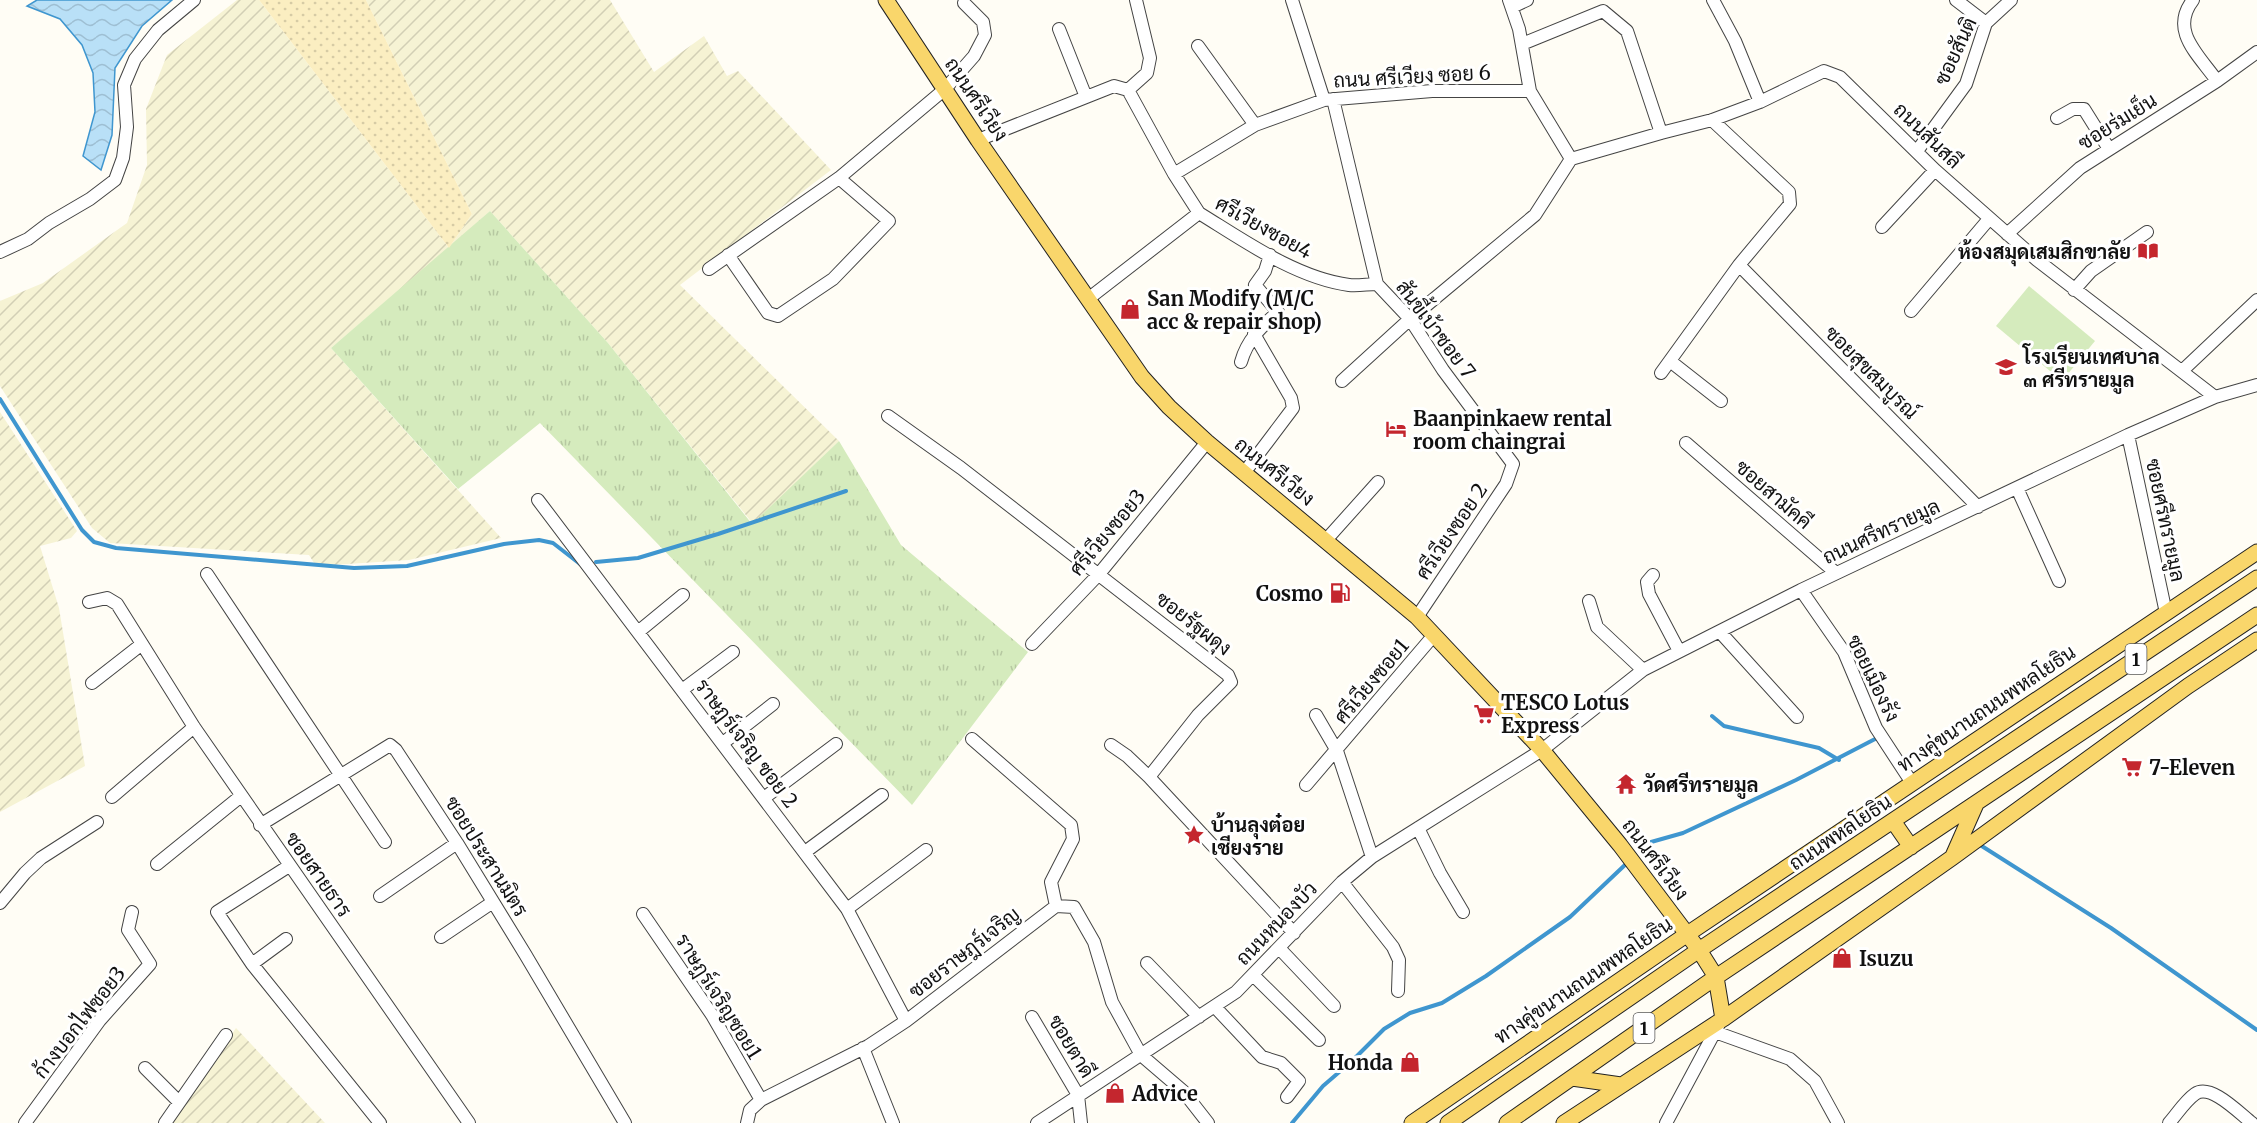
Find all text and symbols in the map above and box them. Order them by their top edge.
street label: ซอยสันติ [1928,13,1982,89]
street label: ถนนศรีเวียง [940,52,1014,146]
street label: ถนน ศรีเวียง ซอย 6 [1333,59,1491,93]
street label: ซอยร่มเย็น [2072,85,2161,155]
street label: ถนนสันสลี [1889,97,1967,173]
street label: ศรีเวียงซอย4 [1211,190,1317,264]
place label: ห้องสมุดเสมสิกขาลัย [1958,239,2131,267]
library icon: ห้องสมุดเสมสิกขาลัย [2136,239,2160,263]
street label: สันขี้เบ้าซอย 7 [1391,272,1485,383]
place label: San Modify (M/C acc & repair shop) [1147,286,1322,334]
shop icon: San Modify (M/C acc & repair shop) [1118,297,1142,321]
street label: ซอยสุขสมบูรณ์ [1818,319,1925,426]
place label: โรงเรียนเทศบาล ๓ ศรีทรายมูล [2022,343,2160,394]
school or university icon: โรงเรียนเทศบาล ๓ ศรีทรายมูล [1994,355,2018,379]
place label: Baanpinkaew rental room chaingrai [1413,406,1612,454]
hotel icon: Baanpinkaew rental room chaingrai [1384,417,1408,441]
street label: ถนนศรีเวียง [1230,431,1320,511]
street label: ซอยสามัคคี [1731,454,1817,534]
street label: ซอยศรีทรายมูล [2138,456,2191,584]
street label: ศรีเวียงซอย 2 [1410,478,1492,584]
street label: ศรีเวียงซอย3 [1063,484,1151,580]
street label: ถนนศรีทรายมูล [1818,493,1945,572]
place label: Cosmo [1256,581,1323,606]
fuel station icon: Cosmo [1328,581,1352,605]
street label: ซอยรัฐผดุง [1150,586,1237,662]
street label: ซอยเมืองรัง [1842,630,1907,726]
street label: ศรีเวียงซอย1 [1328,633,1414,729]
street label: ทางคู่ขนานถนนพหลโยธิน [1892,639,2081,779]
road number: 1 [2126,644,2146,674]
street label: ราษฎร์เจริญ ซอย 2 [689,673,805,814]
place label: TESCO Lotus Express [1501,690,1629,738]
supermarket icon: TESCO Lotus Express [1472,702,1496,726]
supermarket icon: 7-Eleven [2120,755,2144,779]
place label: 7-Eleven [2149,755,2236,780]
temple icon: วัดศรีทรายมูล [1614,772,1638,796]
place label: วัดศรีทรายมูล [1643,772,1758,799]
street label: ถนนพหลโยธิน [1784,789,1896,875]
street label: ซอยประสานมิตร [440,791,534,921]
place label: บ้านลุงต๋อย เชียงราย [1211,812,1305,860]
street label: ถนนศรีเวียง [1617,813,1695,905]
place icon: บ้านลุงต๋อย เชียงราย [1182,823,1206,847]
street label: ซอยสายธาร [281,826,357,922]
street label: ถนนหนองบัว [1230,876,1322,970]
street label: ซอยราษฎร์เจริญ [903,900,1026,1005]
street label: ทางคู่ขนานถนนพหลโยธิน [1489,911,1678,1051]
street label: ราษฎร์เจริญซอย1 [669,928,768,1064]
shop icon: Isuzu [1830,946,1854,970]
place label: Isuzu [1859,946,1914,971]
street label: ก้างบอกไฟซอย3 [27,961,131,1083]
street label: ซอยตาดี [1043,1010,1101,1082]
road number: 1 [1634,1013,1654,1043]
place label: Honda [1328,1050,1393,1075]
shop icon: Honda [1398,1050,1422,1074]
shop icon: Advice [1103,1081,1127,1105]
place label: Advice [1131,1081,1198,1106]

